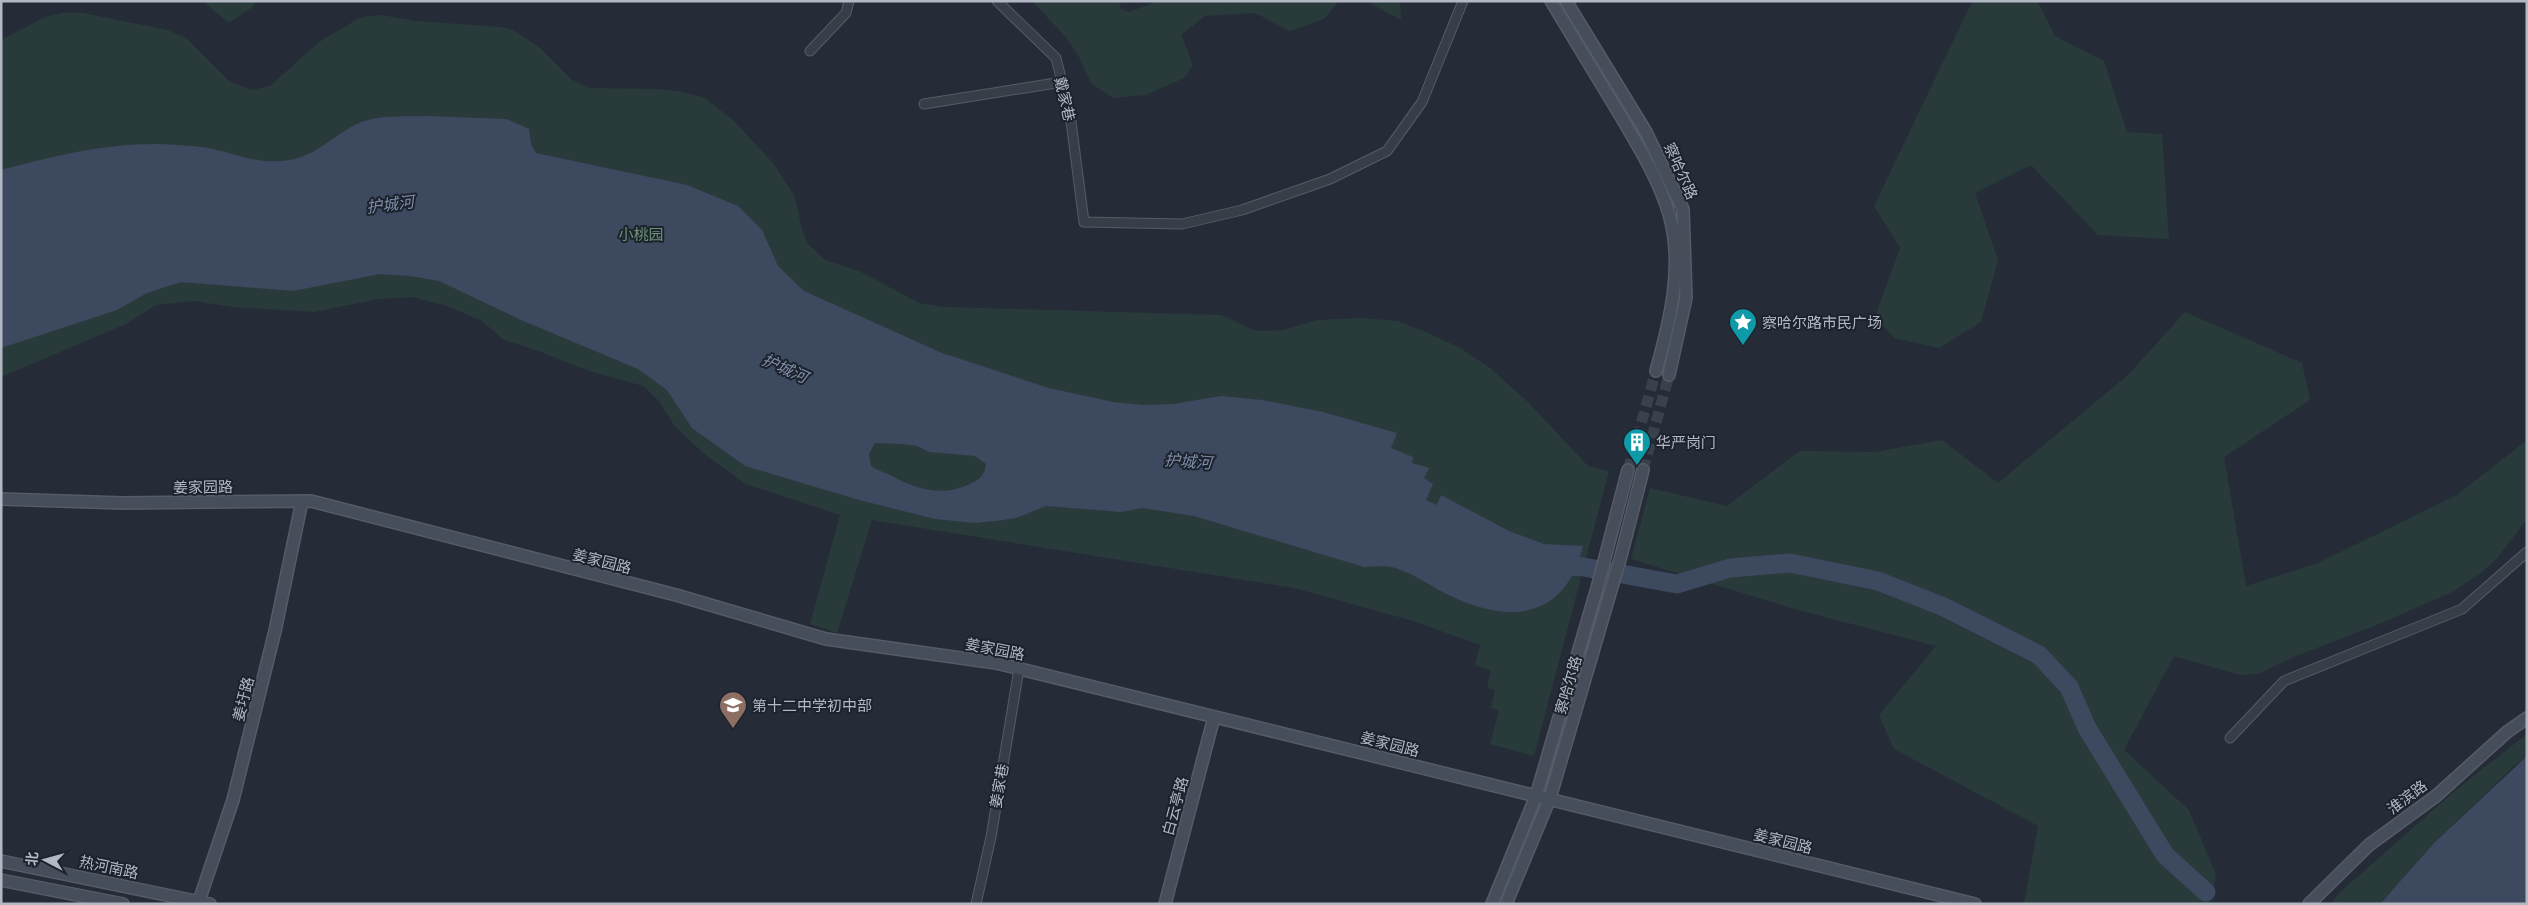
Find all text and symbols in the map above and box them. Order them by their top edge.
street label: 戴家巷 [1051,75,1079,123]
street label: 察哈尔路 [1660,140,1702,202]
water label: 护城河 [365,191,418,217]
park label: 小桃园 [618,225,664,244]
place icon: 察哈尔路市民广场 [1728,307,1758,346]
place label: 察哈尔路市民广场 [1762,313,1882,332]
water label: 护城河 [759,349,814,388]
building icon: 华严岗门 [1622,427,1652,466]
place label: 华严岗门 [1656,433,1716,452]
water label: 护城河 [1163,449,1216,473]
street label: 姜家园路 [173,477,233,497]
street label: 姜家园路 [571,545,633,577]
street label: 姜家园路 [964,634,1026,664]
street label: 察哈尔路 [1551,654,1585,716]
street label: 姜圩路 [228,675,258,723]
school or university icon: 第十二中学初中部 [718,690,748,729]
place label: 第十二中学初中部 [752,696,872,715]
street label: 姜家园路 [1359,728,1421,760]
street label: 姜家巷 [986,762,1012,810]
street label: 白云亭路 [1158,775,1192,837]
street label: 淮滨路 [2383,776,2431,818]
street label: 姜家园路 [1752,825,1814,857]
north arrow [20,835,70,885]
text: 北 [22,851,42,867]
street label: 热河南路 [78,851,140,883]

